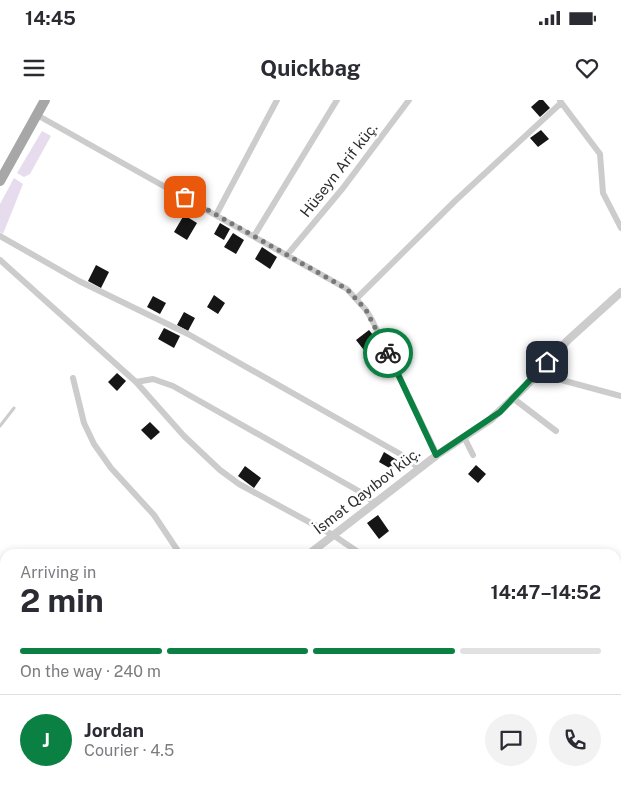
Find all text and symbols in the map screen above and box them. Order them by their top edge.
text: 14:45 [25,7,76,29]
icon: menu [20,54,48,82]
icon: heart [573,54,601,82]
text: Quickbag [260,55,361,81]
street label: Hüseyn Arif küç. [297,119,381,220]
pin [164,176,206,218]
icon: bag [171,183,199,211]
courier [363,328,413,378]
icon: bike [374,339,402,367]
pin [526,341,568,383]
icon: home [533,348,561,376]
street label: İsmət Qayıbov küç. [310,443,423,537]
text: Arriving in [20,563,96,582]
text: 14:47–14:52 [490,581,601,603]
text: 2 min [20,582,104,619]
text: On the way · 240 m [20,662,161,681]
button: chat [485,714,537,766]
button: phone [549,714,601,766]
text: Jordan [84,719,144,741]
text: J [42,729,50,751]
text: Courier · 4.5 [84,741,174,760]

